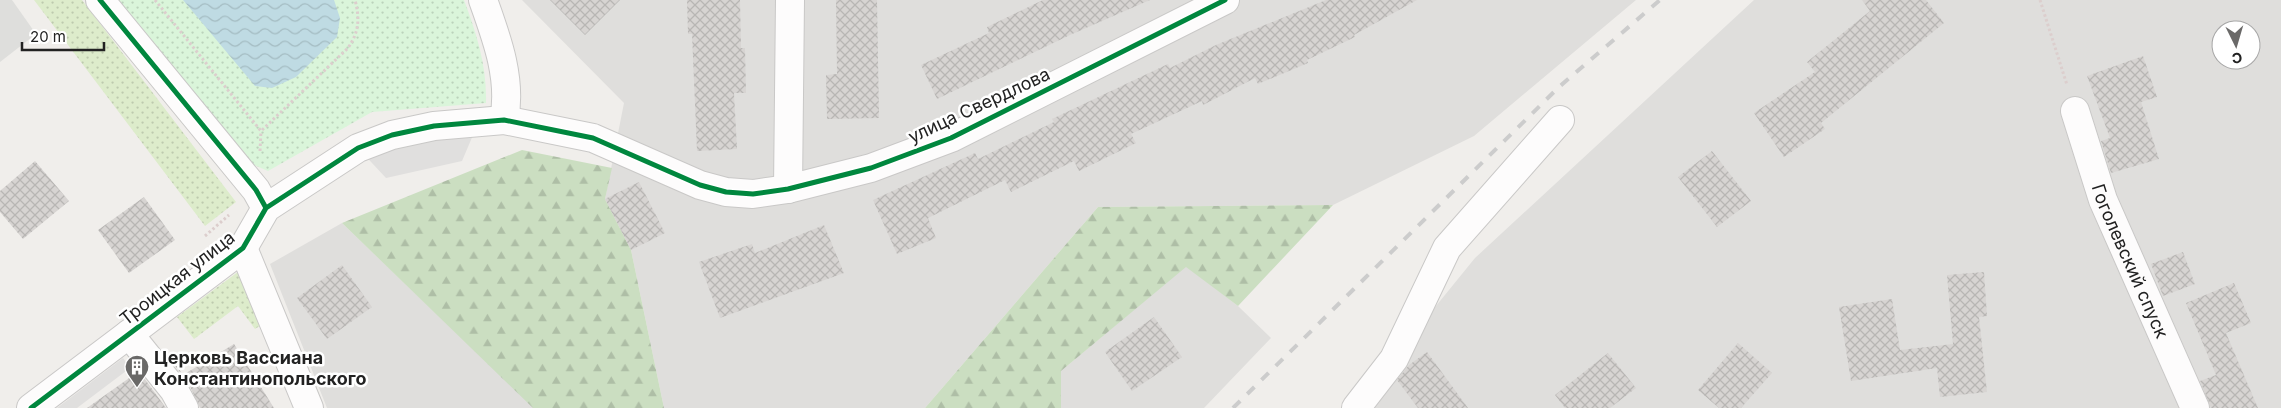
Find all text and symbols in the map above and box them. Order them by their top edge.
scale bar [22,20,105,52]
north arrow [2211,20,2261,70]
text: 20 m [30,27,66,46]
text: С [2231,50,2243,67]
street label: улица Свердлова [905,63,1053,147]
street label: Гоголевский спуск [2088,181,2173,341]
street label: Троицкая улица [115,227,239,329]
place label: Церковь Вассиана Константинопольского [154,347,366,389]
building icon: Церковь Вассиана Константинопольского [124,354,150,388]

